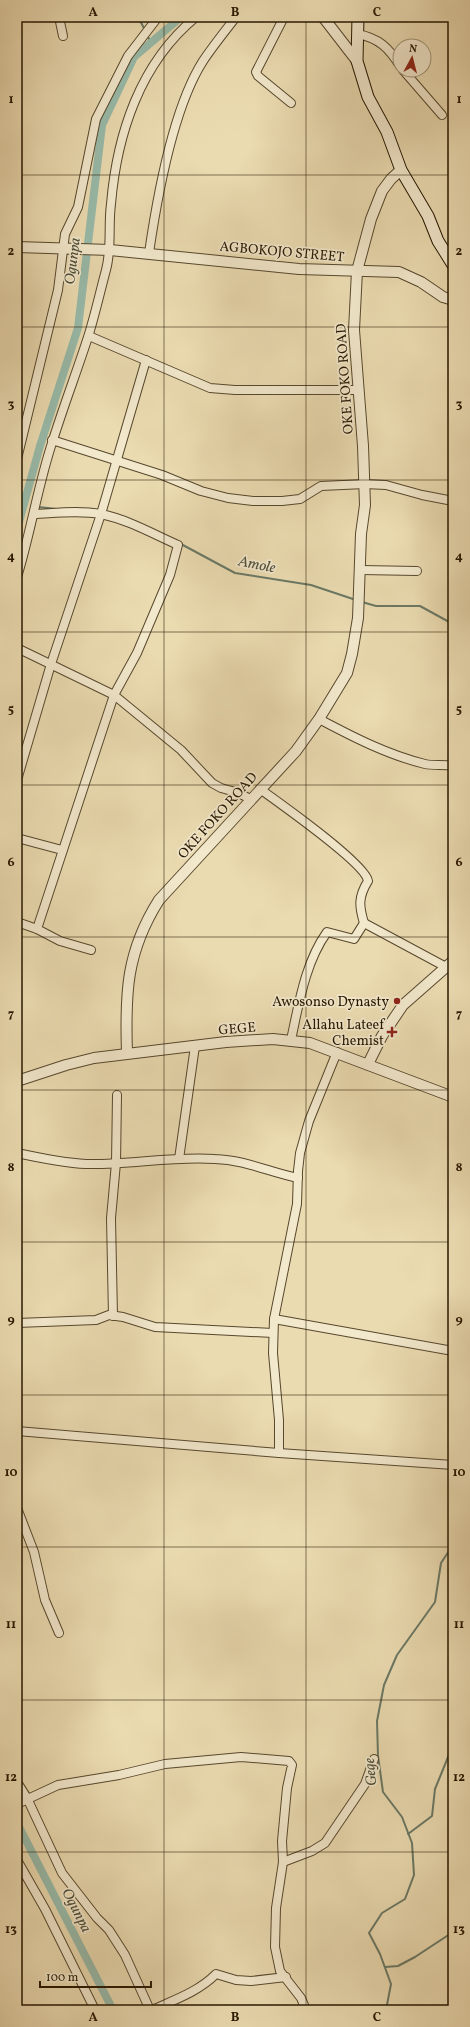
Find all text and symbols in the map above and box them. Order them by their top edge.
text: A [88,4,98,22]
text: B [231,4,240,22]
text: C [373,4,381,22]
north arrow [392,38,432,78]
text: N [408,42,418,57]
text: 1 [8,91,14,109]
text: 1 [456,91,462,109]
water label: Ogunpa [60,236,87,286]
street label: AGBOKOJO STREET [219,238,345,267]
text: 2 [8,243,15,261]
text: 2 [456,243,463,261]
street label: OKE FOKO ROAD [332,323,359,435]
text: 3 [8,396,15,414]
text: 3 [456,396,463,414]
text: 4 [7,548,15,566]
text: 4 [455,548,463,566]
water label: Amole [235,551,278,579]
text: 5 [8,701,14,719]
text: 5 [456,701,462,719]
street label: OKE FOKO ROAD [174,768,262,864]
text: 6 [7,854,15,872]
text: 6 [455,854,463,872]
place label: Awosonso Dynasty [272,993,389,1012]
marker: Awosonso Dynasty [392,996,402,1006]
text: 7 [8,1006,14,1024]
text: 7 [456,1006,462,1024]
place label: Allahu Lateef Chemist [302,1016,385,1051]
street label: GEGE [218,1018,257,1041]
marker: Allahu Lateef Chemist [387,1027,397,1037]
text: 8 [7,1159,15,1177]
text: 8 [455,1159,463,1177]
text: 9 [7,1311,15,1329]
text: 9 [455,1311,463,1329]
text: 10 [4,1464,18,1482]
text: 10 [452,1464,466,1482]
text: 11 [6,1616,16,1634]
text: 11 [454,1616,464,1634]
water label: Gege [360,1756,383,1787]
text: 12 [5,1769,17,1787]
text: 12 [453,1769,465,1787]
water label: Ogunpa [56,1885,96,1937]
text: 13 [5,1921,17,1939]
text: 13 [453,1921,465,1939]
scale bar [40,1963,151,1989]
text: 100 m [46,1970,79,1986]
text: A [88,2009,98,2027]
text: B [231,2009,240,2027]
text: C [373,2009,381,2027]

